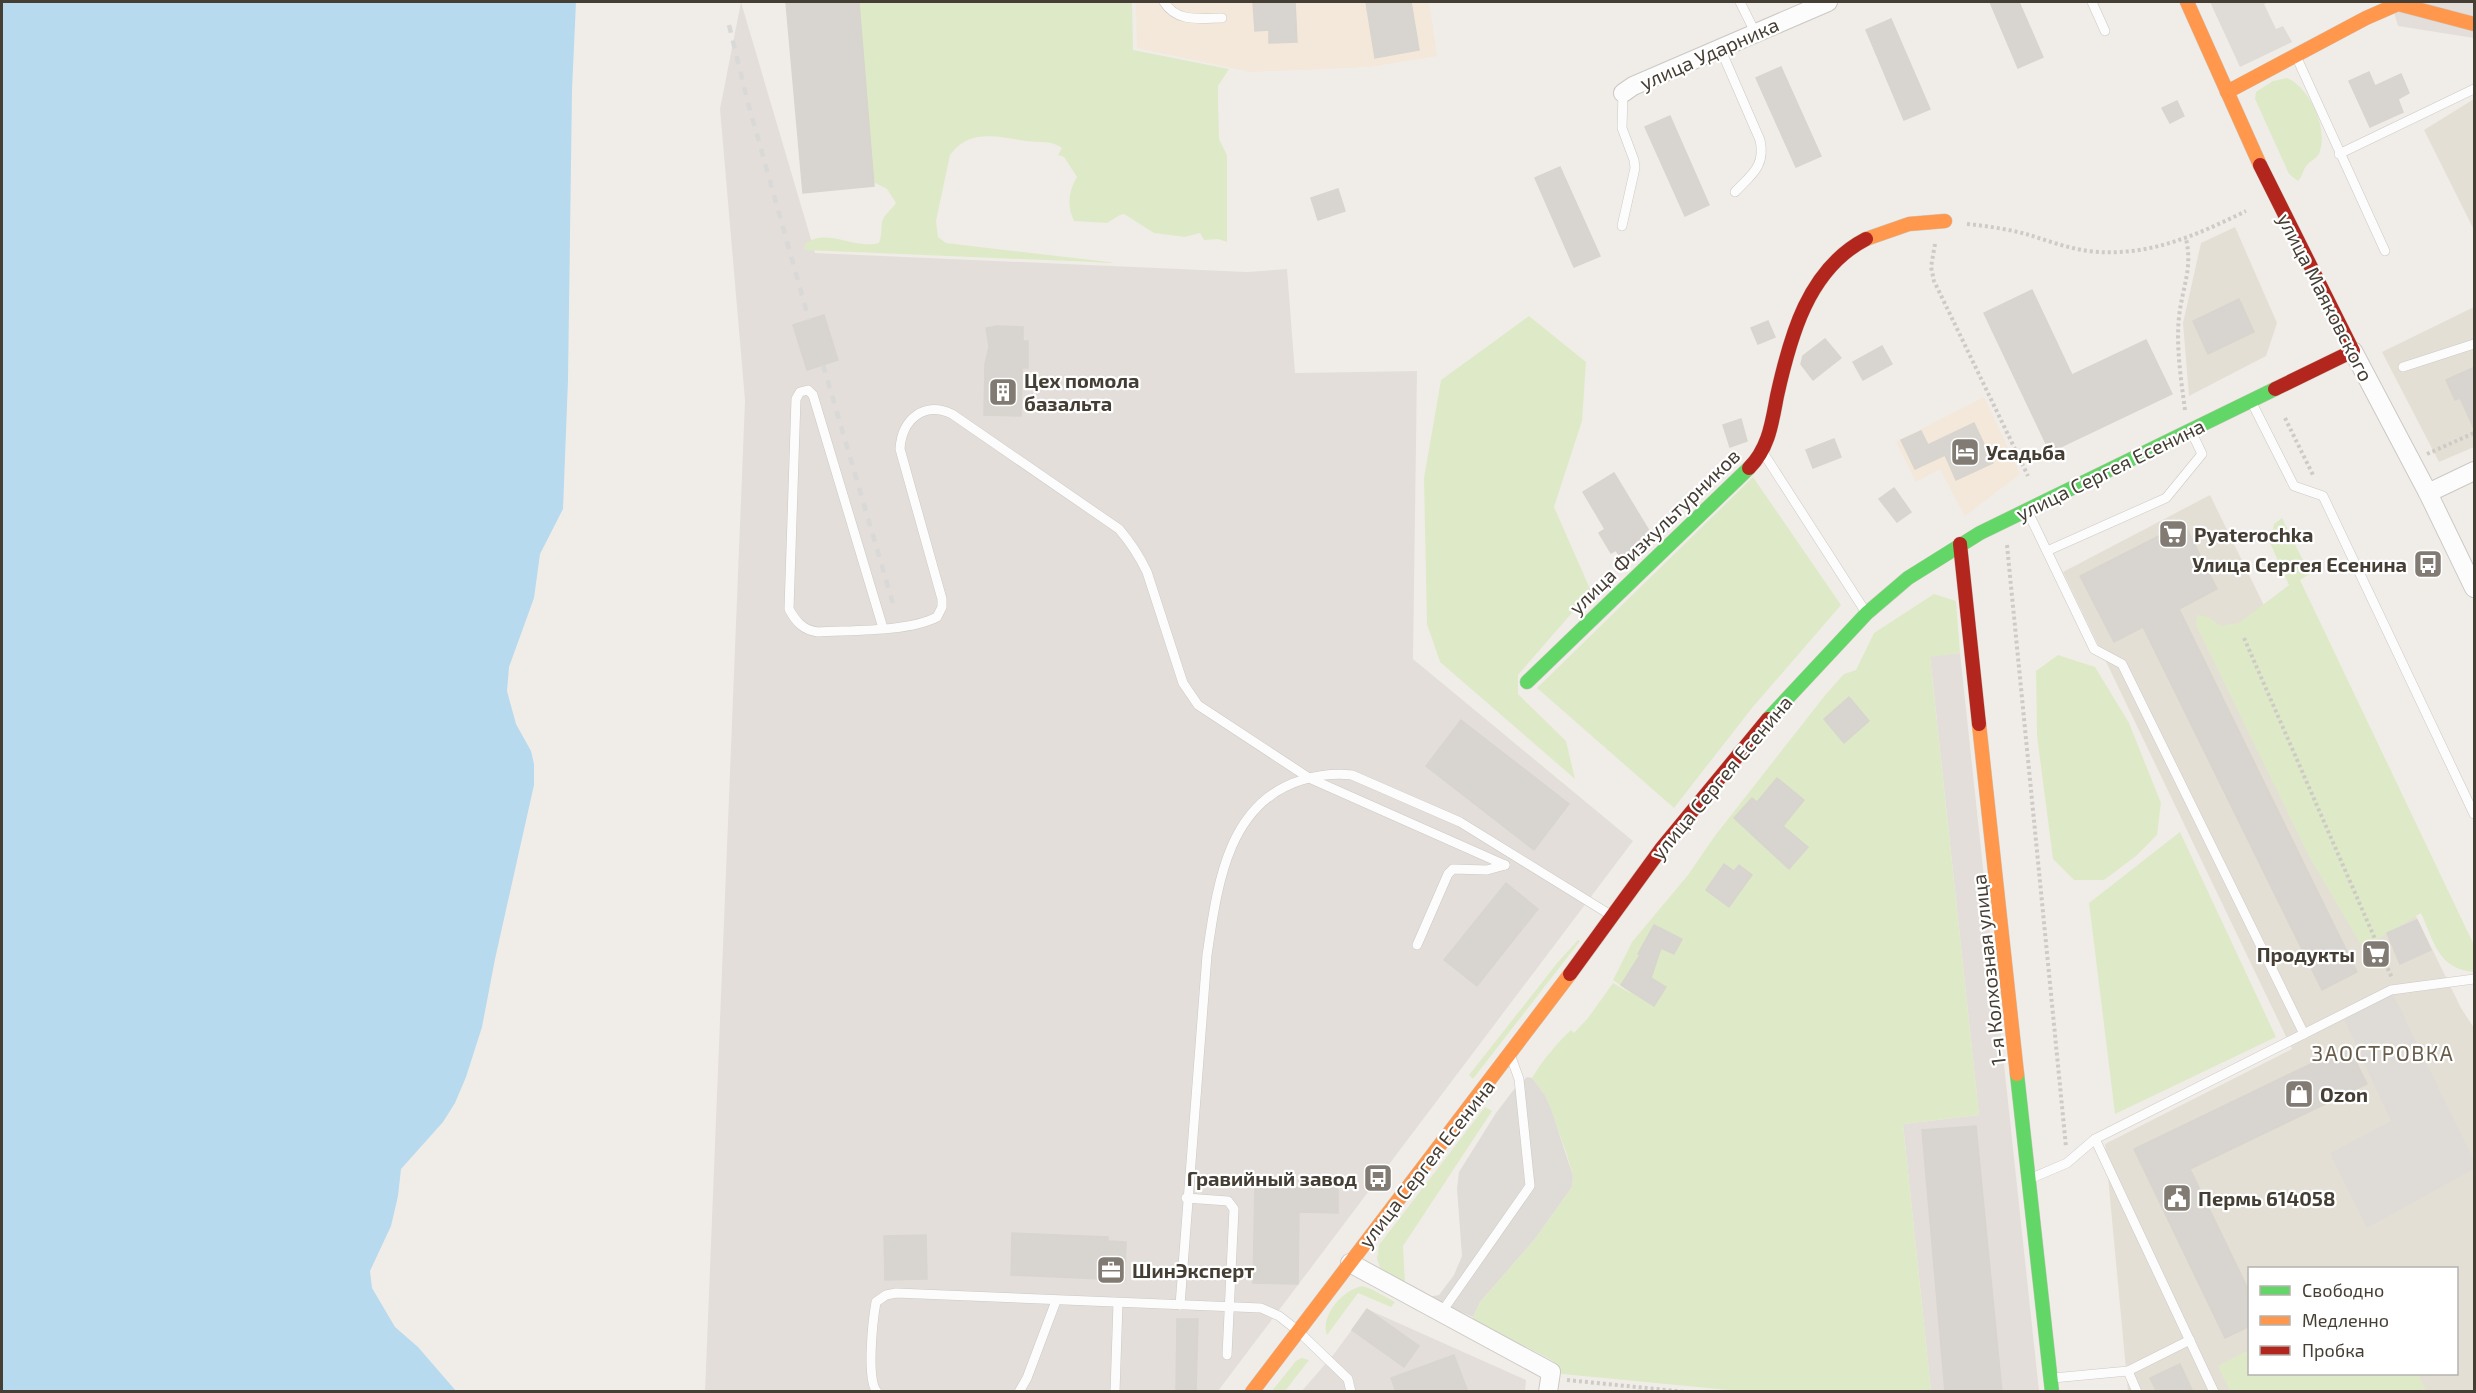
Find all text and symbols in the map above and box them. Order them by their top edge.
street label: улица Ударника [1636,12,1783,95]
street label: улица Маяковского [2272,209,2379,385]
place label: Цех помола базальта [1024,368,1140,415]
building icon: Цех помола базальта [987,376,1019,408]
street label: улица Сергея Есенина [2012,413,2209,526]
hotel icon: Усадьба [1949,436,1981,468]
place label: Усадьба [1986,440,2065,464]
street label: улица Физкультурников [1564,443,1745,620]
supermarket icon: Pyaterochka [2157,518,2189,550]
place label: Pyaterochka [2194,522,2313,547]
bus stop icon: Улица Сергея Есенина [2412,548,2444,580]
place label: Улица Сергея Есенина [2192,552,2407,576]
street label: улица Сергея Есенина [1645,690,1797,865]
street label: 1-я Колхозная улица [1966,873,2011,1067]
supermarket icon: Продукты [2360,938,2392,970]
place label: Продукты [2257,942,2355,966]
district label: ЗАОСТРОВКА [2312,1040,2454,1065]
street label: улица Сергея Есенина [1353,1074,1500,1252]
shop icon: Ozon [2283,1078,2315,1110]
place label: Ozon [2320,1082,2368,1106]
bus stop icon: Гравийный завод [1362,1162,1394,1194]
place label: Гравийный завод [1187,1166,1357,1190]
public building icon: Пермь 614058 [2161,1182,2193,1214]
place label: Пермь 614058 [2198,1186,2335,1210]
office icon: ШинЭксперт [1095,1254,1127,1286]
place label: ШинЭксперт [1132,1258,1255,1282]
legend [2248,1267,2458,1375]
text: Свободно [2302,1279,2384,1301]
text: Медленно [2302,1309,2389,1331]
text: Пробка [2302,1339,2365,1361]

